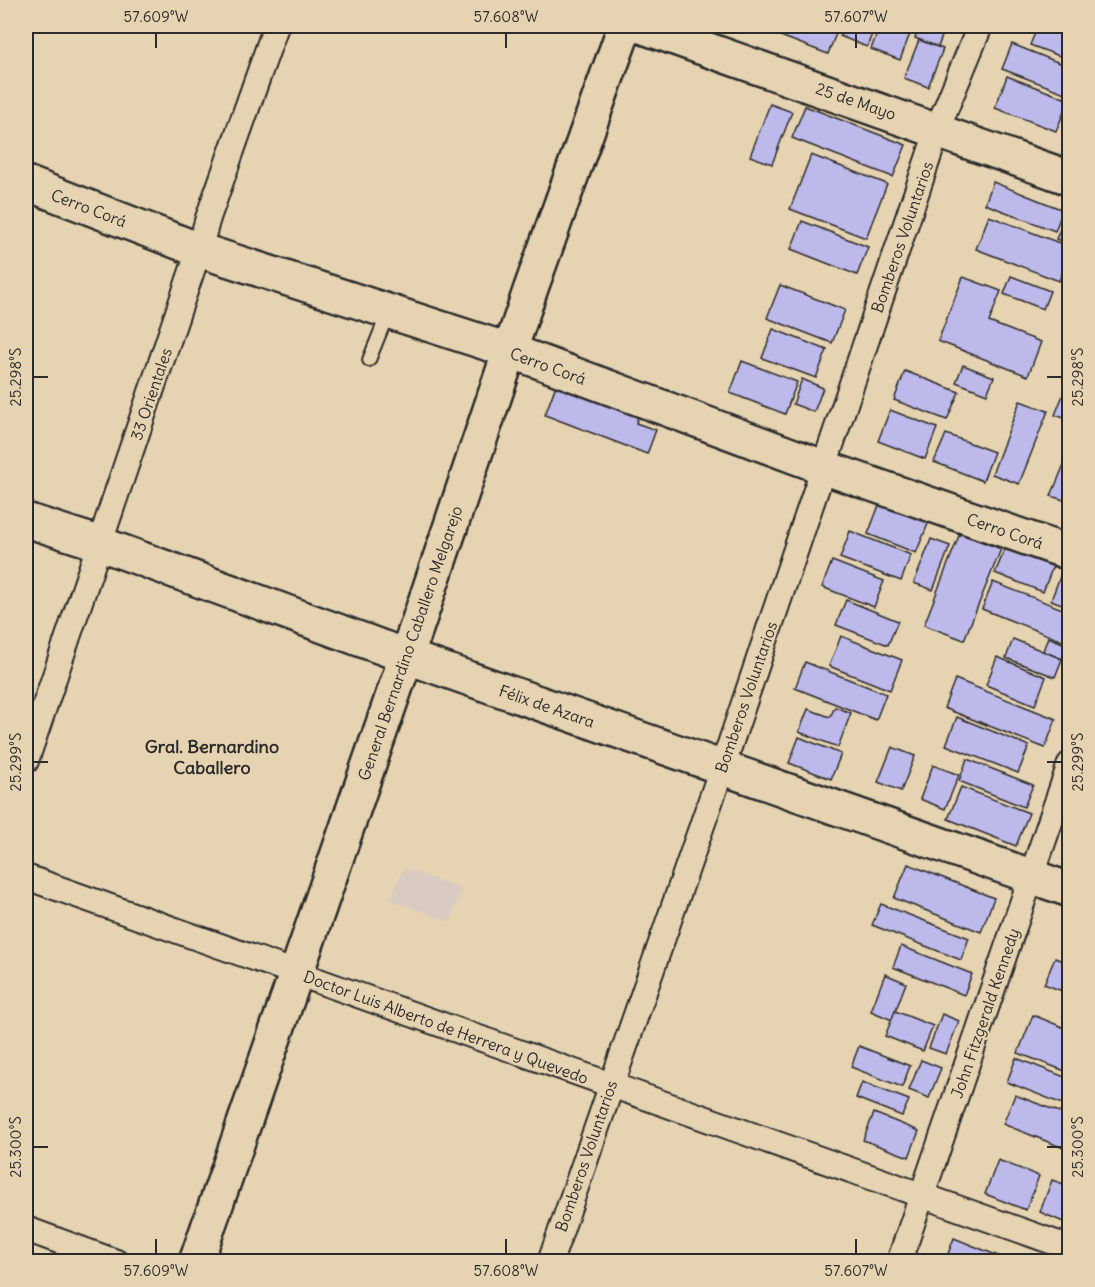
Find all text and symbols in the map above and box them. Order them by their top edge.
text: 57.609°W [124,7,189,26]
text: 57.608°W [474,7,539,26]
text: 57.607°W [824,7,888,26]
street label: 25 de Mayo [813,78,899,124]
street label: Bomberos Voluntarios [867,159,937,315]
street label: Cerro Corá [48,184,130,232]
street label: Cerro Corá [507,343,589,389]
street label: 33 Orientales [126,345,176,443]
text: 25.298°S [6,348,25,406]
text: 25.298°S [1068,348,1087,406]
street label: General Bernardino Caballero Melgarejo [353,503,467,783]
street label: Cerro Corá [964,509,1046,553]
street label: Bomberos Voluntarios [711,619,781,775]
street label: Félix de Azara [497,680,597,732]
text: 25.299°S [6,733,25,791]
text: 25.299°S [1068,733,1087,791]
district label: Gral. Bernardino Caballero [145,735,279,779]
street label: John Fitzgerald Kennedy [946,925,1024,1101]
street label: Doctor Luis Alberto de Herrera y Quevedo [301,966,591,1088]
street label: Bomberos Voluntarios [551,1078,621,1234]
text: 25.300°S [6,1116,25,1178]
text: 25.300°S [1068,1116,1087,1178]
text: 57.609°W [124,1261,189,1280]
text: 57.608°W [474,1261,539,1280]
text: 57.607°W [824,1261,888,1280]

